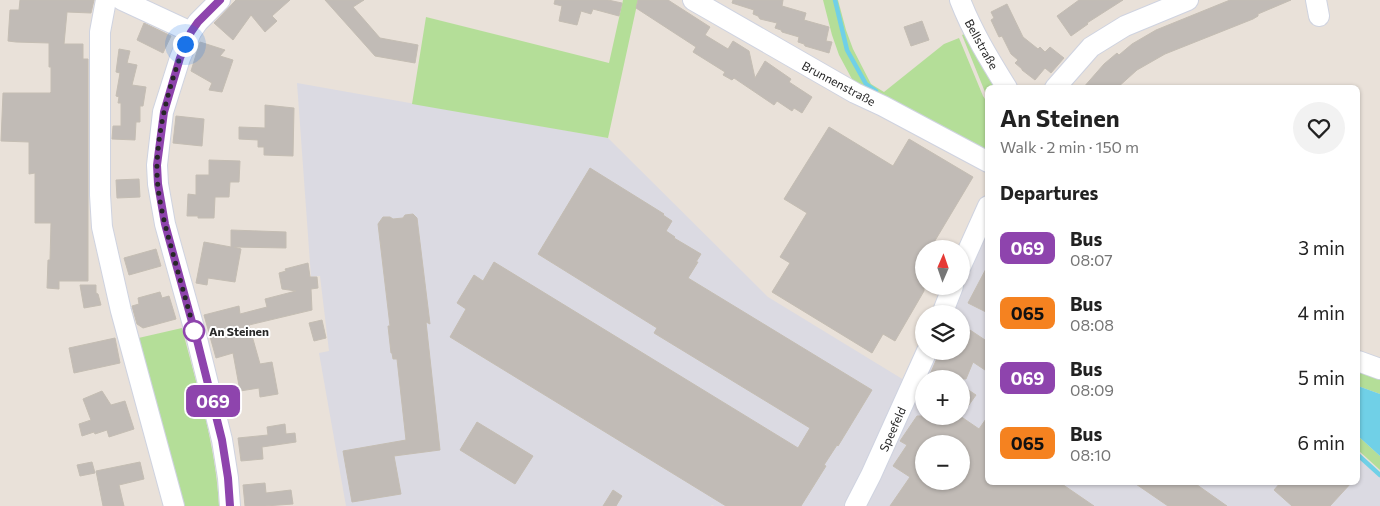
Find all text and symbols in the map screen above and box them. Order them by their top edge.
street label: Bellstraße [963,17,1001,71]
your location [173,32,198,57]
street label: Brunnenstraße [800,58,878,108]
button: heart [1293,102,1345,154]
text: An Steinen [1000,103,1120,132]
text: Walk · 2 min · 150 m [1000,137,1139,156]
text: Departures [1000,181,1098,204]
text: Bus [1070,227,1102,250]
text: 3 min [1298,236,1345,259]
text: 069 [1011,237,1044,259]
north arrow [915,240,970,295]
map controls [915,240,970,490]
text: 08:07 [1070,250,1113,269]
text: Bus [1070,292,1102,315]
text: 4 min [1298,301,1345,324]
text: 065 [1011,302,1044,324]
button: layers [915,305,970,360]
text: 08:08 [1070,315,1114,334]
marker: An Steinen [183,320,205,342]
place label: An Steinen [209,324,269,338]
text: Bus [1070,357,1102,380]
text: 5 min [1298,366,1345,389]
text: 069 [1011,367,1044,389]
button: + [915,370,970,425]
text: 08:09 [1070,380,1114,399]
line badge: 069 [184,385,242,417]
text: 069 [196,390,230,412]
street label: Speefeld [876,404,908,454]
text: Bus [1070,422,1102,445]
text: 6 min [1297,431,1345,454]
text: 065 [1011,432,1044,454]
button: − [915,435,970,490]
text: 08:10 [1070,445,1111,464]

